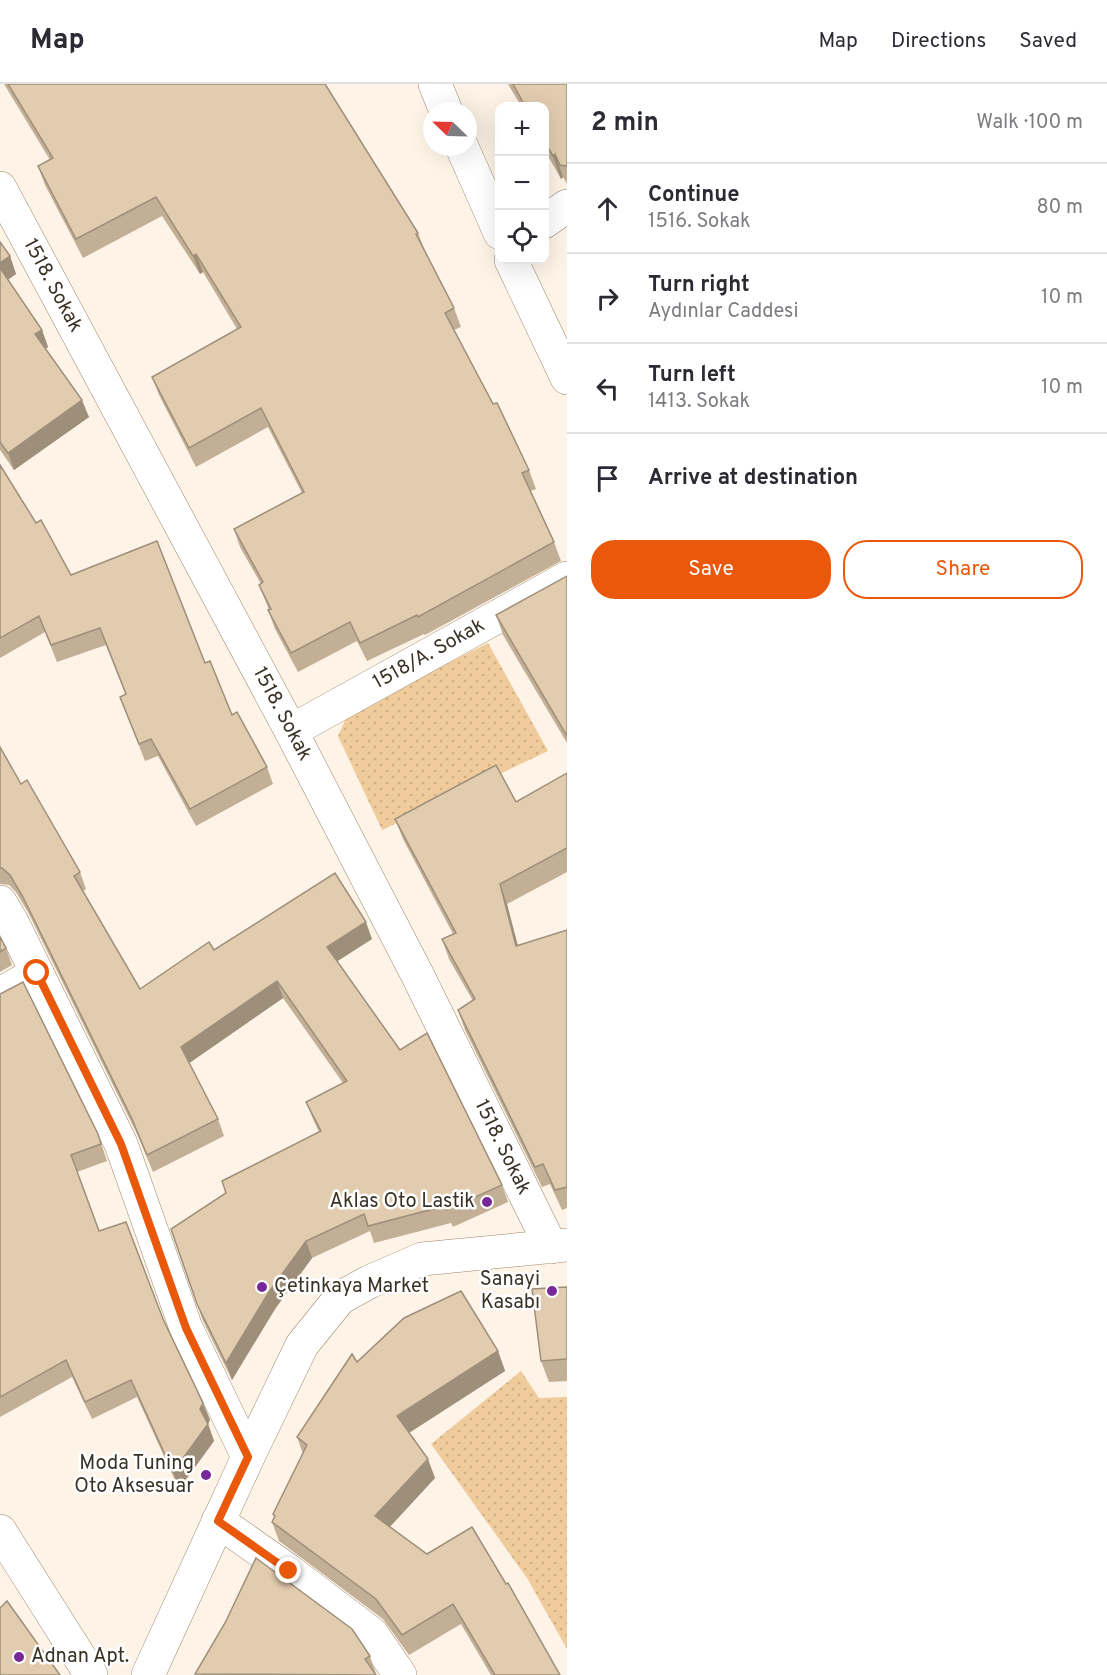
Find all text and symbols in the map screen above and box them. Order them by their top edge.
text: Map [30,23,85,59]
text: Map [818,28,858,55]
text: Directions [891,28,986,55]
text: Saved [1019,28,1077,55]
north arrow [423,102,477,156]
map controls [495,102,549,264]
button: + [495,102,549,156]
text: 2 min [591,107,659,140]
text: Walk · 100 m [976,110,1083,136]
button: − [495,156,549,210]
text: Continue [648,182,739,209]
icon: ahead [591,192,624,225]
text: 80 m [1037,195,1083,221]
text: 1516. Sokak [648,209,751,235]
button: locate [495,210,549,264]
street label: 1518. Sokak [17,234,88,337]
text: Turn right [648,272,750,299]
icon: right [591,282,624,315]
text: 10 m [1041,285,1083,311]
text: Aydınlar Caddesi [648,299,799,325]
text: Turn left [648,362,736,389]
icon: left [591,372,624,405]
text: 10 m [1041,375,1083,401]
text: 1413. Sokak [648,389,750,415]
icon: arrive [591,462,624,495]
text: Arrive at destination [648,465,858,492]
button: Save [591,540,831,599]
button: Share [843,540,1083,599]
street label: 1518/A. Sokak [369,613,490,696]
street label: 1518. Sokak [246,663,317,766]
route start [23,959,49,985]
street label: 1518. Sokak [468,1096,536,1199]
place label: Aklas Oto Lastik [329,1189,475,1215]
marker: Aklas Oto Lastik [480,1195,494,1209]
place label: Sanayi Kasabı [480,1267,540,1316]
place label: Çetinkaya Market [274,1274,429,1300]
marker: Çetinkaya Market [255,1280,269,1294]
marker: Sanayi Kasabı [545,1284,559,1298]
place label: Moda Tuning Oto Aksesuar [74,1451,194,1500]
marker: Moda Tuning Oto Aksesuar [199,1468,213,1482]
route end [275,1557,301,1583]
place label: Adnan Apt. [31,1644,129,1670]
marker: Adnan Apt. [12,1650,26,1664]

